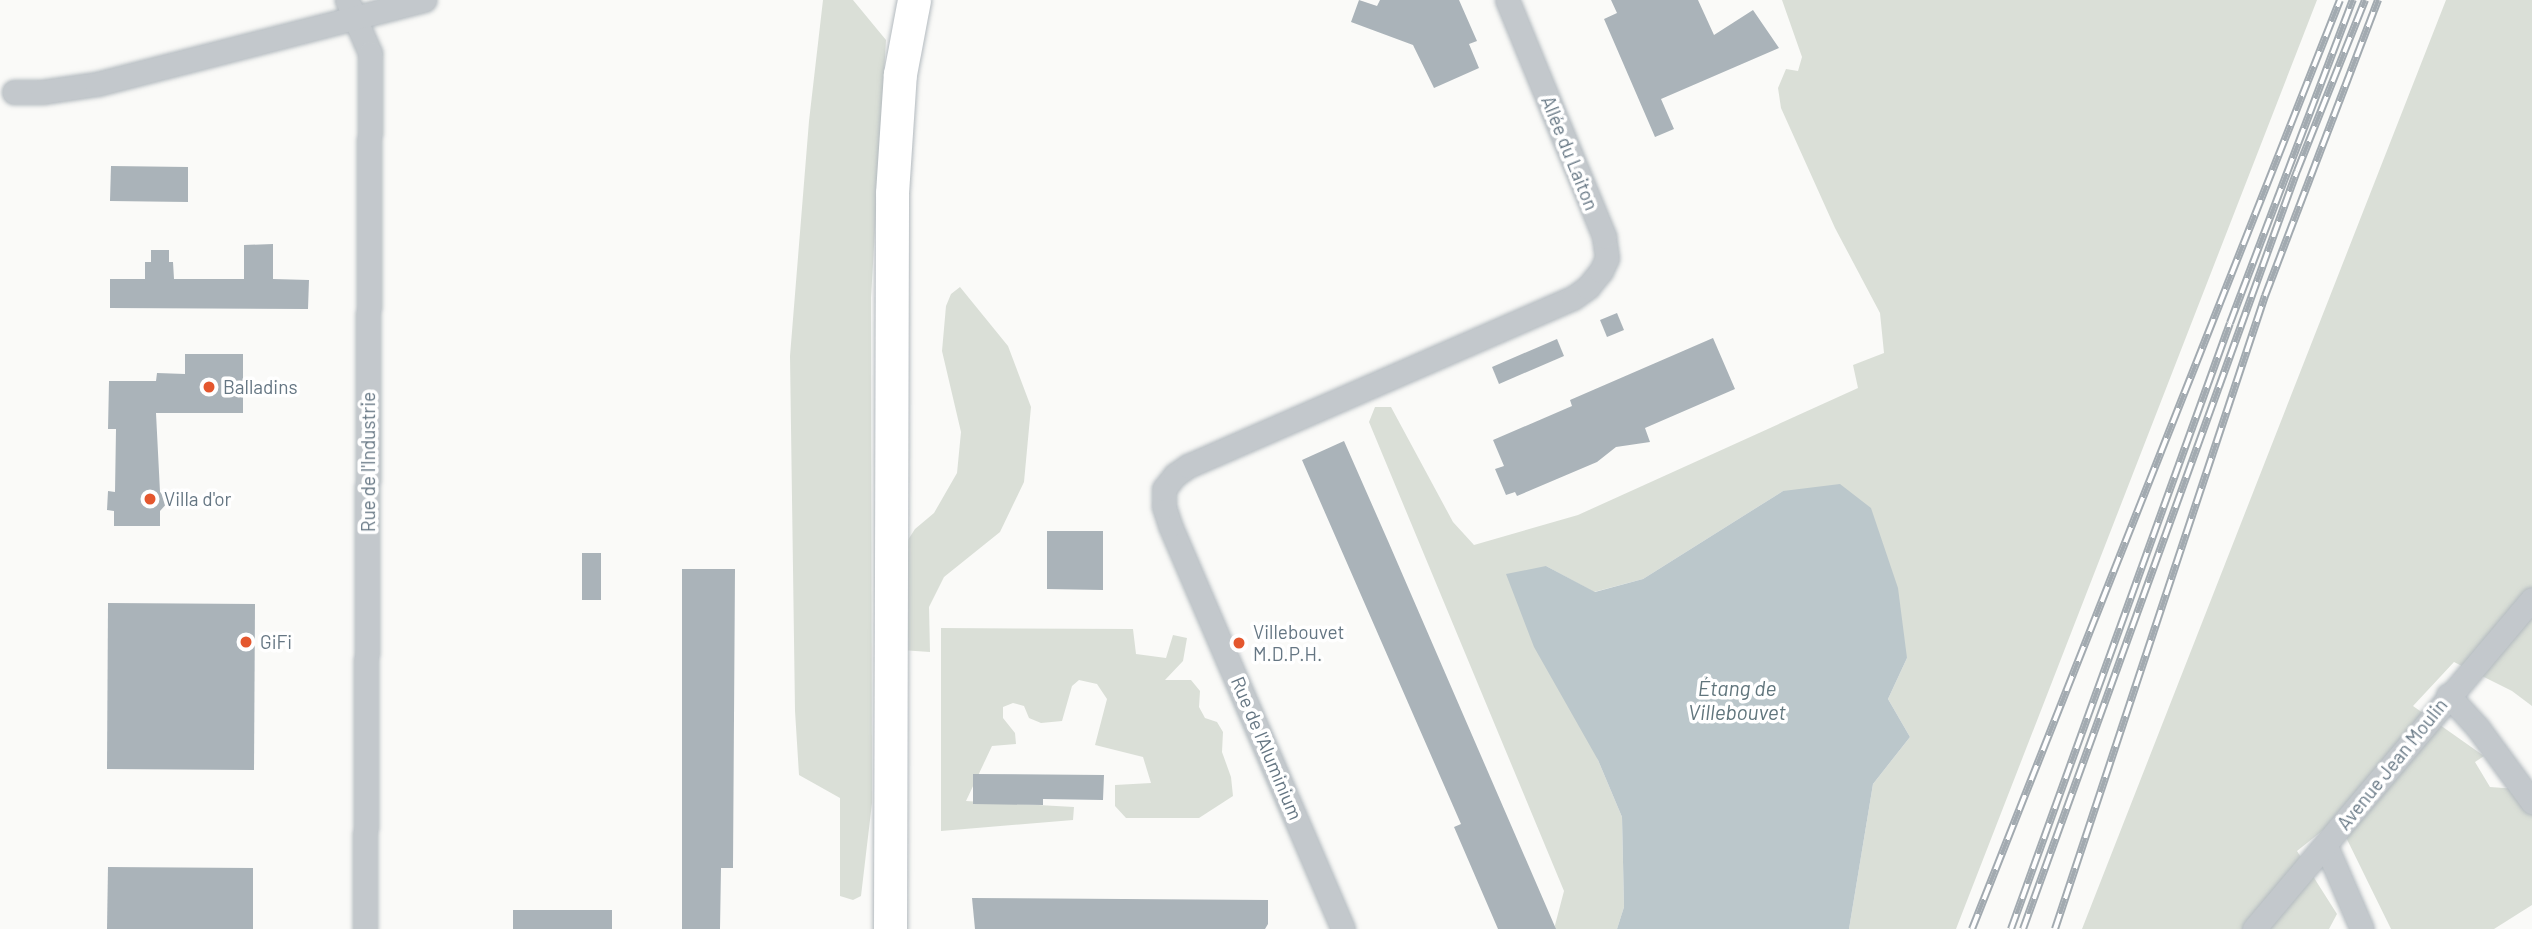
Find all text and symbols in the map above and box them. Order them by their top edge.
street label: Allée du Laiton [1537,93,1603,213]
place label: Balladins [223,376,298,398]
marker: Balladins [201,379,217,395]
street label: Rue de l'Industrie [357,392,379,532]
place label: Villa d'or [164,488,231,510]
marker: Villa d'or [142,491,158,507]
place label: Villebouvet M.D.P.H. [1253,621,1344,665]
place label: GiFi [260,631,292,653]
marker: GiFi [238,634,254,650]
marker: Villebouvet M.D.P.H. [1231,635,1247,651]
street label: Rue de l'Aluminium [1227,673,1307,823]
water label: Étang de Villebouvet [1688,675,1786,725]
street label: Avenue Jean Moulin [2332,694,2452,834]

